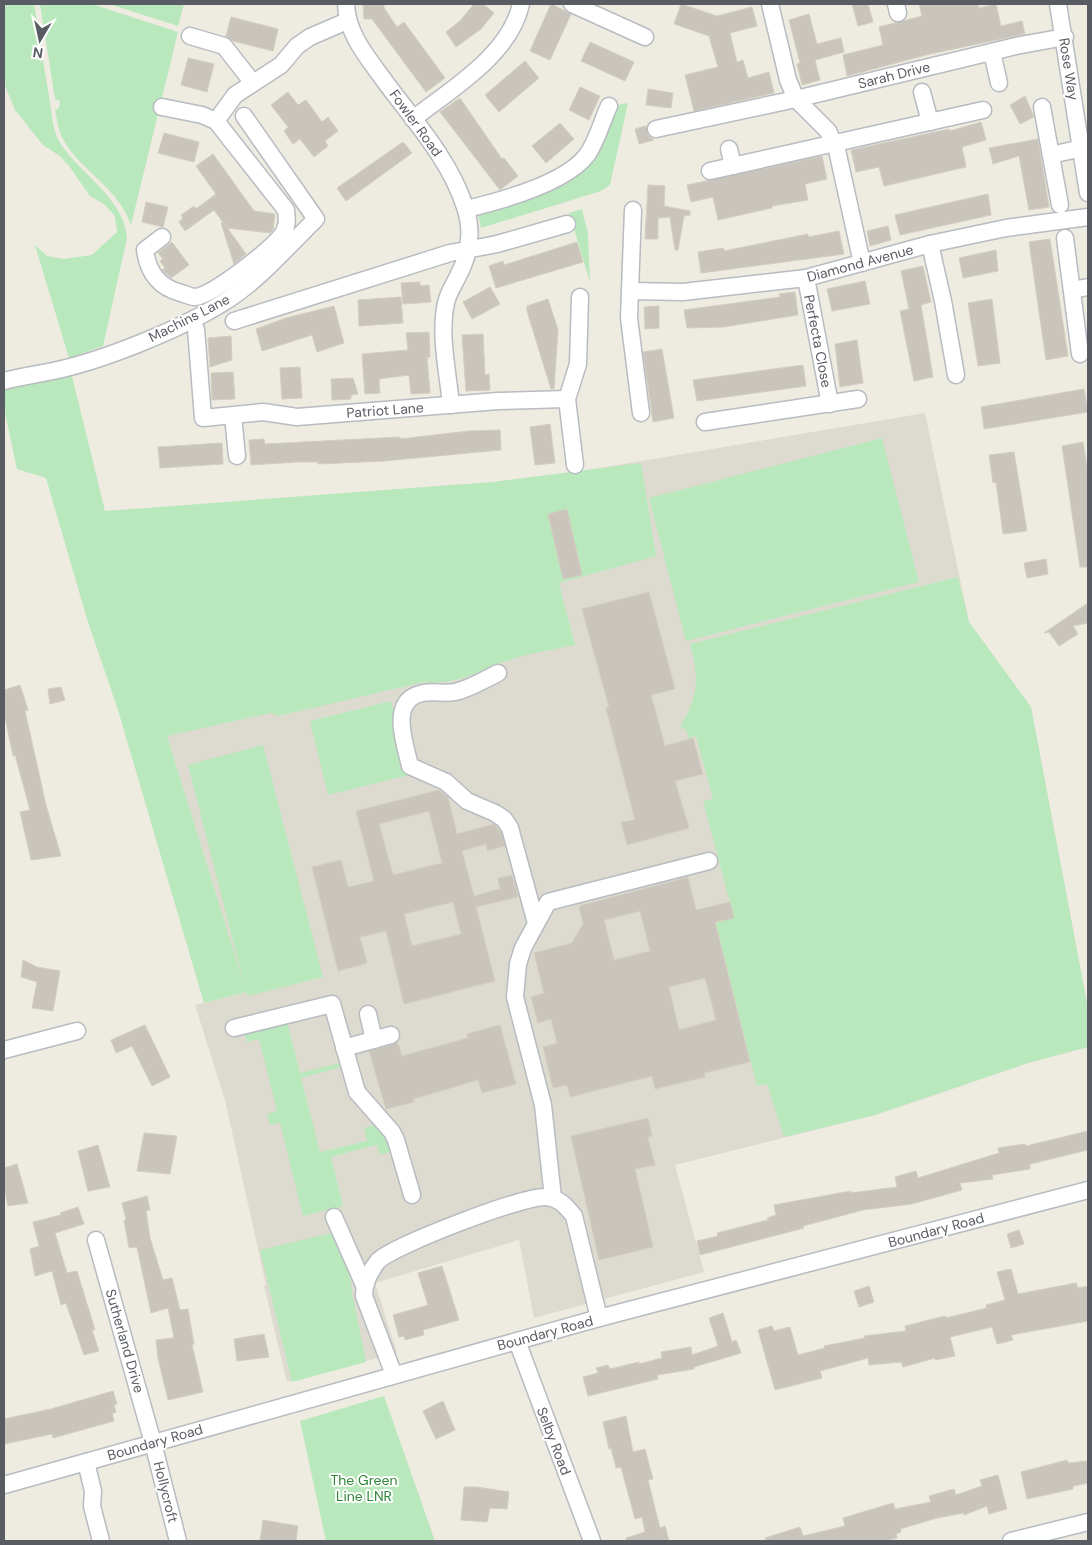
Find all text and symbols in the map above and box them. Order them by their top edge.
north arrow [15,15,65,65]
street label: Rose Way [1055,36,1083,102]
text: N [32,43,44,63]
street label: Sarah Drive [856,57,932,93]
street label: Fowler Road [386,86,446,160]
street label: Diamond Avenue [805,240,915,286]
street label: Machins Lane [145,290,233,346]
street label: Perfecta Close [800,293,836,389]
street label: Patriot Lane [346,398,424,422]
street label: Boundary Road [886,1209,986,1251]
street label: Sutherland Drive [102,1287,148,1395]
street label: Boundary Road [495,1312,595,1354]
street label: Selby Road [533,1404,575,1478]
street label: Boundary Road [105,1420,205,1464]
street label: Hollycroft [150,1459,182,1525]
park label: The Green Line LNR [330,1471,398,1505]

